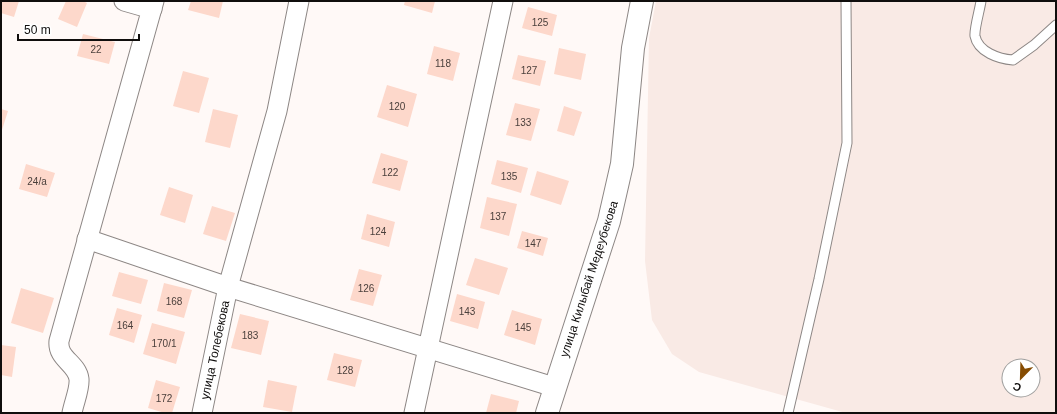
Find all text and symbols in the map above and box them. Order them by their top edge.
scale bar [18,16,139,42]
house number: 125 [532,17,549,28]
text: 50 m [24,23,51,37]
house number: 22 [90,44,102,55]
house number: 118 [435,58,451,69]
house number: 127 [521,65,538,76]
house number: 120 [389,101,406,112]
house number: 133 [515,117,532,128]
house number: 122 [382,167,399,178]
house number: 135 [501,171,518,182]
house number: 24/а [27,176,47,187]
street label: улица Килыбай Медеубекова [557,199,621,359]
house number: 137 [490,211,507,222]
house number: 124 [370,226,387,237]
house number: 147 [525,238,542,249]
house number: 126 [358,283,375,294]
house number: 168 [166,296,183,307]
street label: улица Толебекова [198,299,232,401]
house number: 143 [459,306,476,317]
house number: 164 [117,320,134,331]
house number: 145 [515,322,532,333]
house number: 183 [242,330,259,341]
house number: 170/1 [151,338,177,349]
north arrow [1001,358,1041,398]
house number: 128 [337,365,354,376]
text: С [1011,380,1023,394]
house number: 172 [156,393,173,404]

